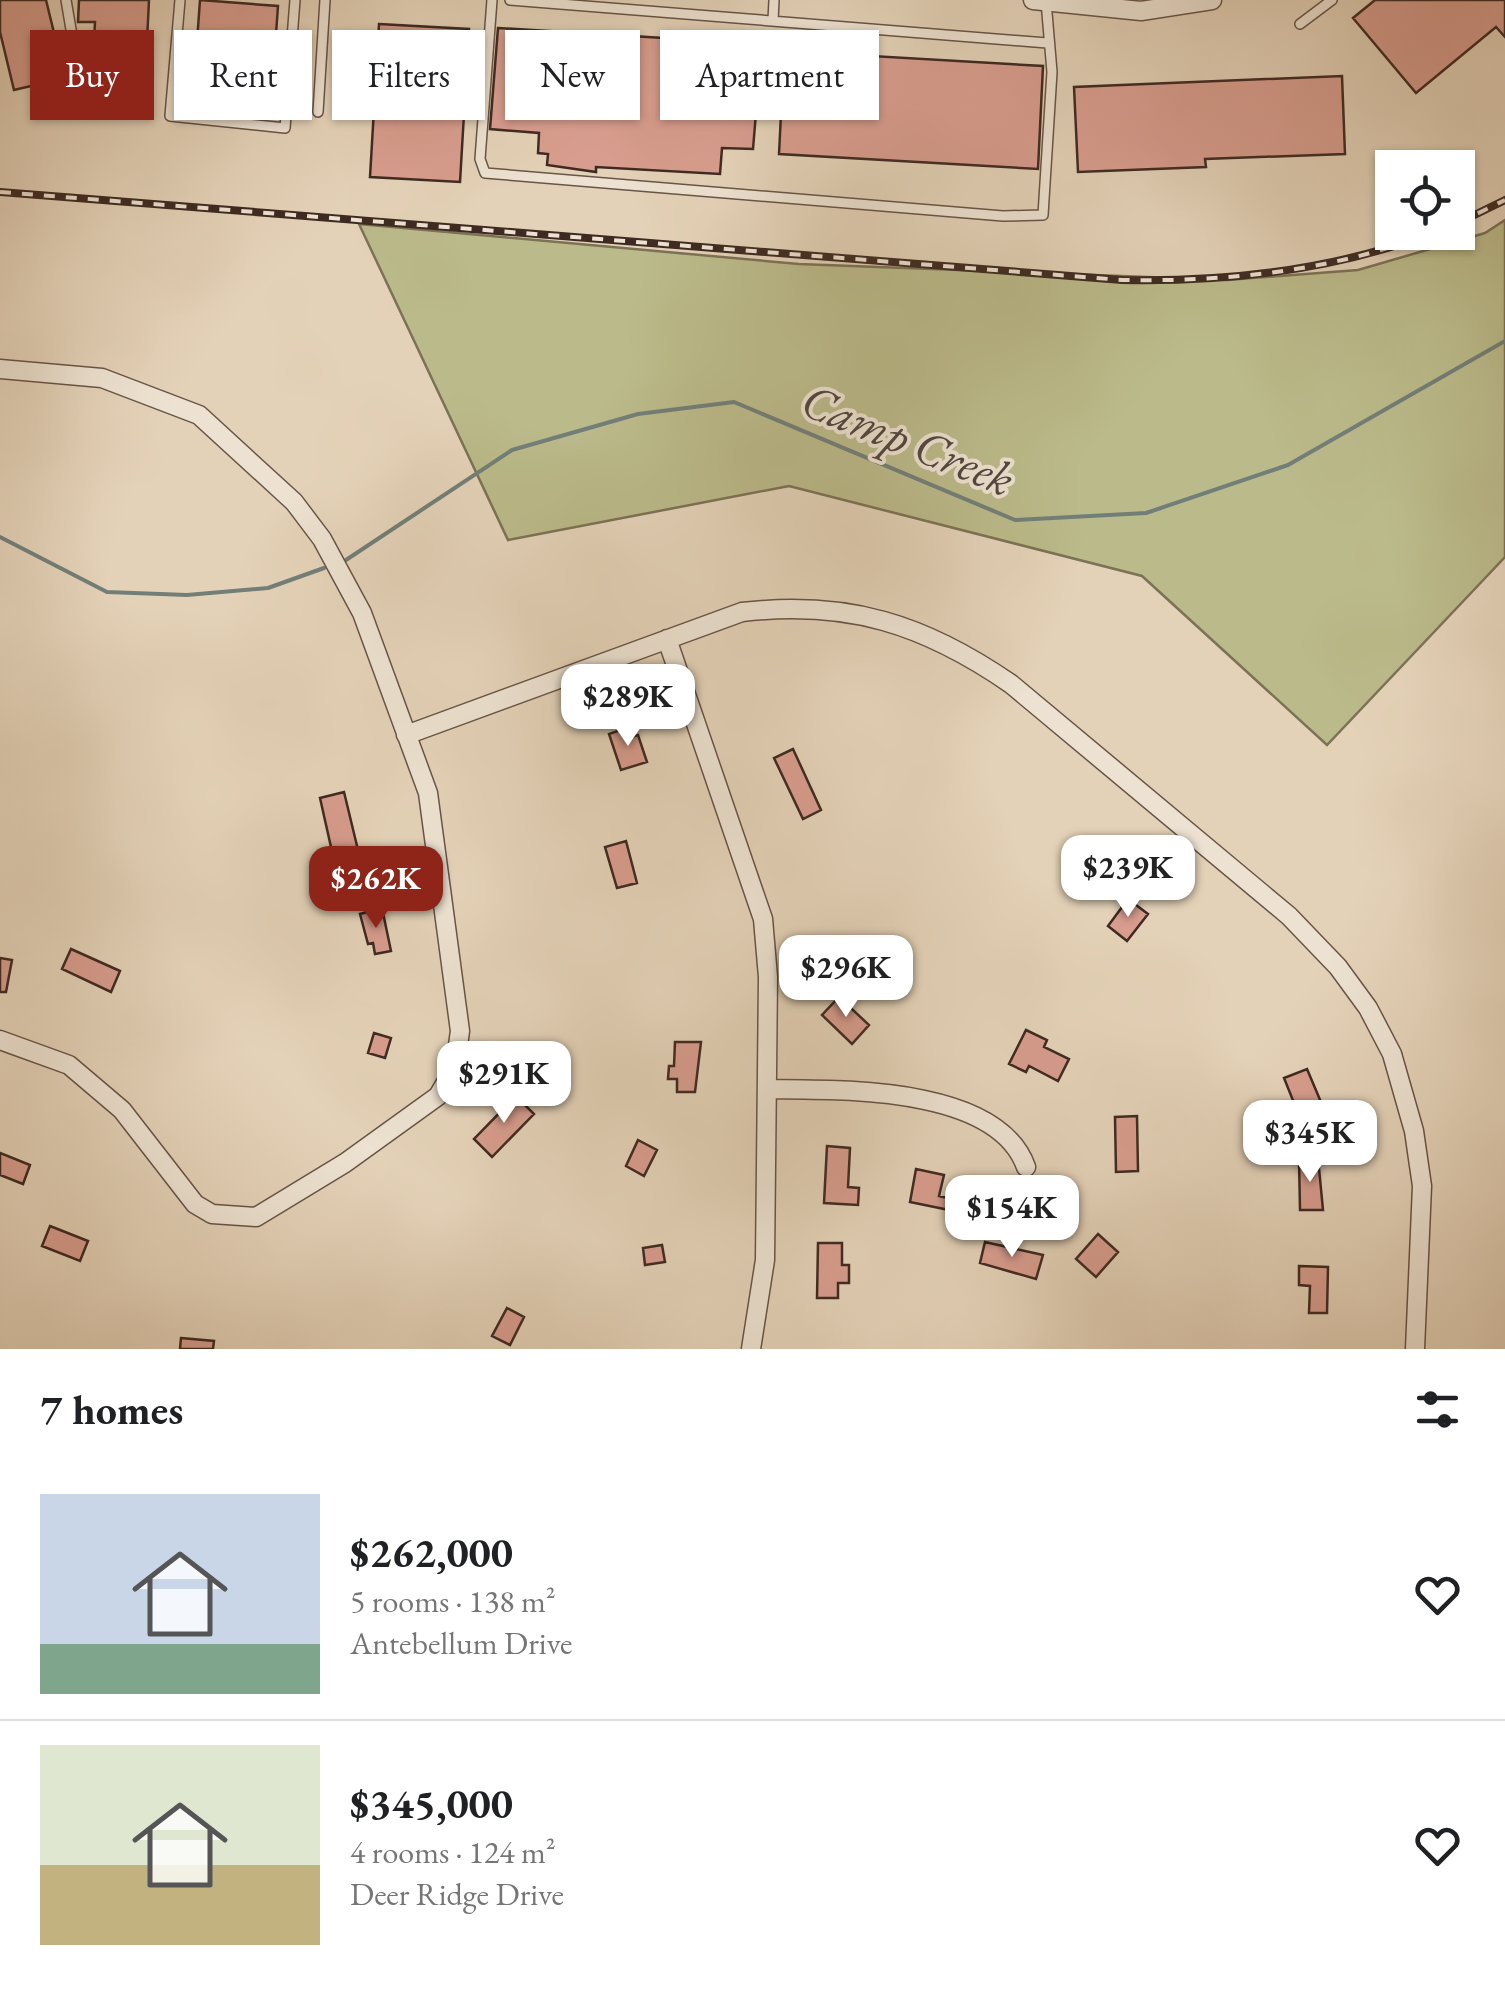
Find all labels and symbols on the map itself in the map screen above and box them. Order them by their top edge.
water label: Camp Creek [793,368,1023,510]
pin: $289K [558,664,698,749]
pin: $239K [1058,835,1198,920]
pin: $262K [306,846,446,931]
pin: $296K [776,935,916,1020]
pin: $291K [434,1041,574,1126]
pin: $345K [1240,1100,1380,1185]
pin: $154K [942,1175,1082,1260]

